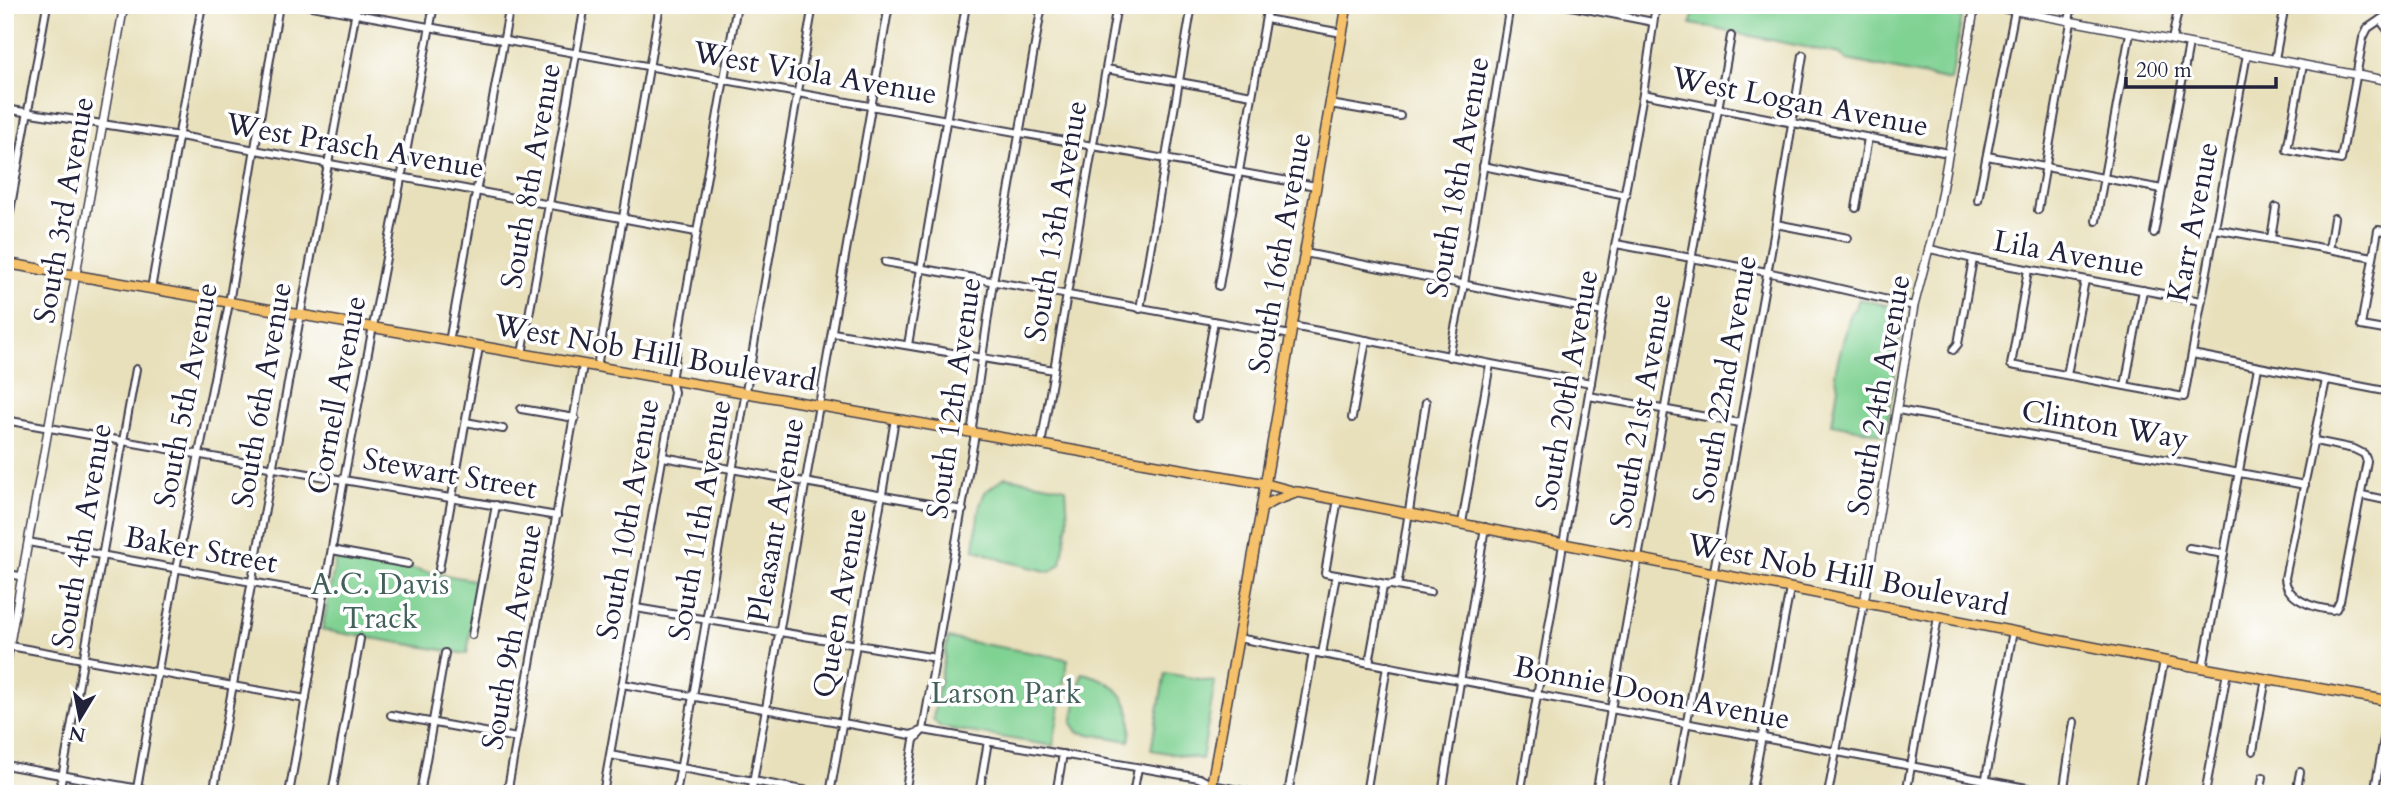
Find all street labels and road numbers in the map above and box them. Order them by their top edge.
street label: West Viola Avenue [689,31,940,115]
street label: South 18th Avenue [1417,53,1499,301]
street label: West Logan Avenue [1667,57,1932,147]
street label: South 8th Avenue [491,60,571,292]
street label: South 3rd Avenue [24,94,104,326]
street label: South 13th Avenue [1015,97,1097,345]
street label: West Prasch Avenue [222,103,487,189]
street label: South 16th Avenue [1239,129,1321,377]
street label: Karr Avenue [2157,138,2229,306]
street label: Lila Avenue [1990,221,2148,287]
street label: South 22nd Avenue [1683,252,1767,506]
street label: South 20th Avenue [1526,266,1608,514]
street label: South 24th Avenue [1838,271,1920,519]
street label: South 12th Avenue [917,274,991,522]
street label: South 5th Avenue [144,279,228,511]
street label: South 6th Avenue [222,279,302,511]
street label: South 21st Avenue [1600,291,1682,531]
street label: Cornell Avenue [298,292,376,498]
street label: West Nob Hill Boulevard [490,304,819,402]
street label: Clinton Way [2018,390,2192,460]
street label: South 10th Avenue [587,395,669,643]
street label: South 11th Avenue [659,396,741,644]
street label: Pleasant Avenue [738,415,814,625]
street label: South 4th Avenue [42,420,122,652]
street label: Stewart Street [360,439,541,510]
street label: Queen Avenue [803,505,877,701]
street label: Baker Street [122,516,281,584]
street label: South 9th Avenue [472,521,552,753]
street label: West Nob Hill Boulevard [1683,524,2012,626]
street label: Bonnie Doon Avenue [1511,646,1793,740]

